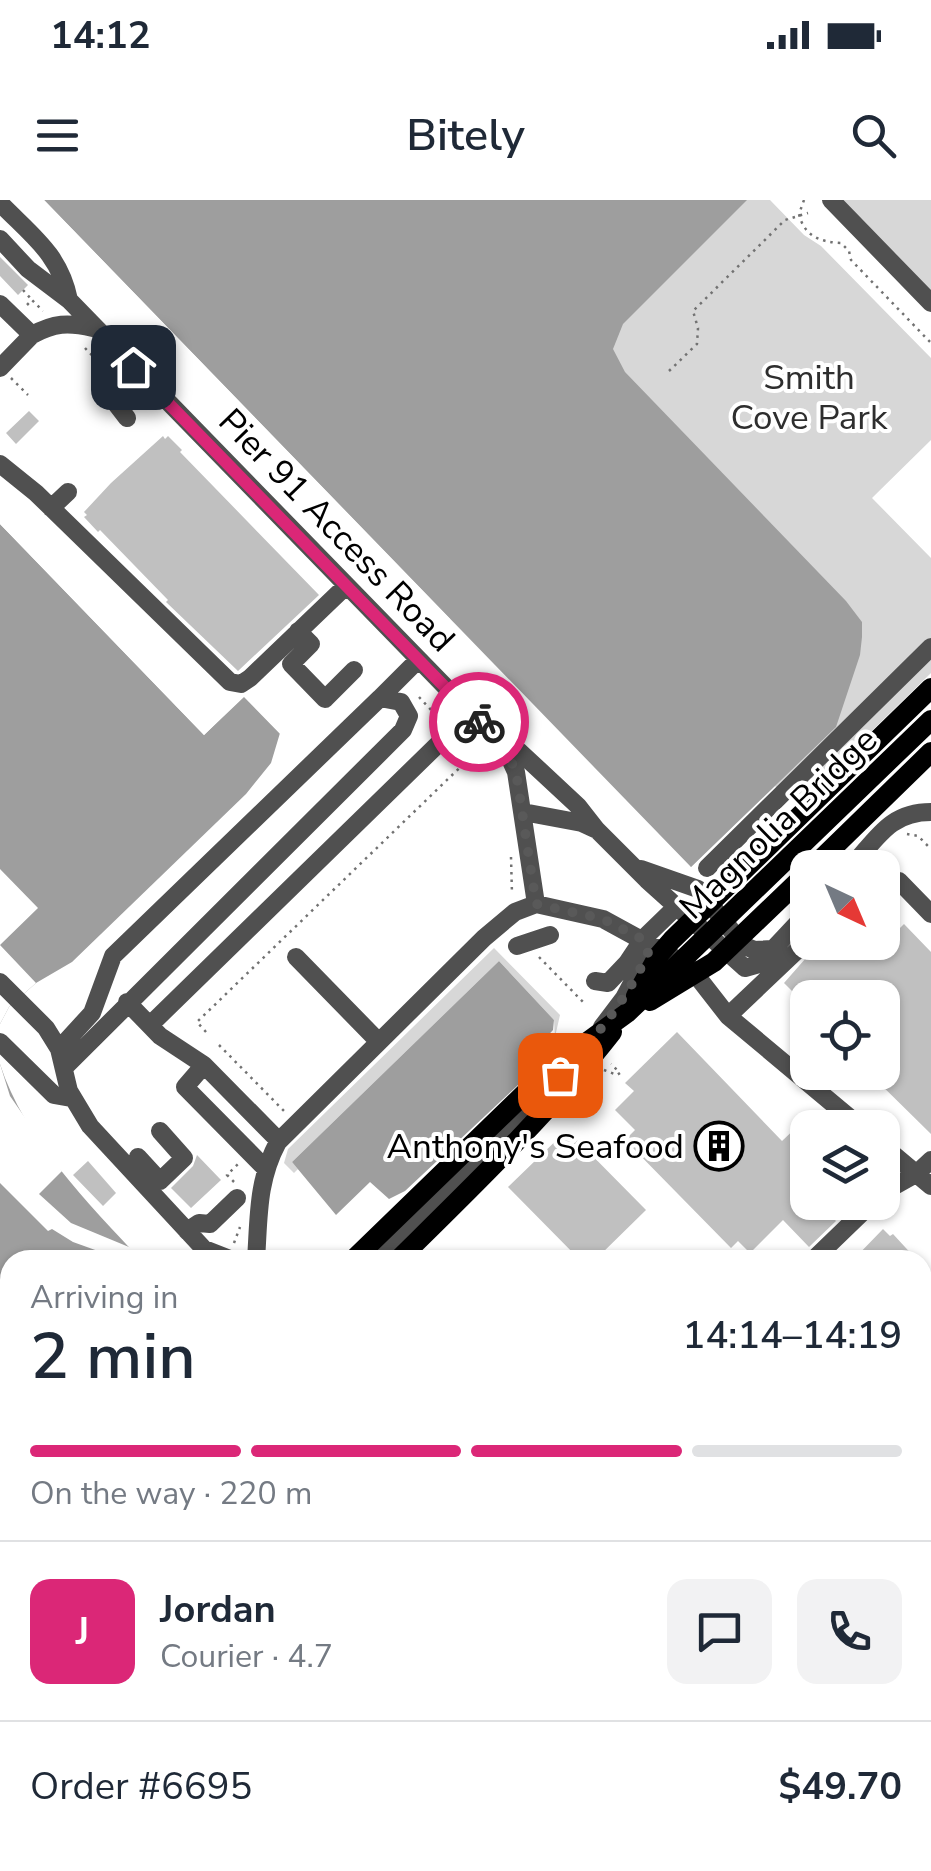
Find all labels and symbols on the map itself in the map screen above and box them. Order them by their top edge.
pin [91,325,176,410]
park label: Smith Cove Park [731,354,888,441]
street label: Pier 91 Access Road [208,399,465,662]
courier [429,672,529,772]
street label: Magnolia Bridge [669,717,888,930]
north arrow [790,850,900,960]
pin [518,1033,603,1118]
building icon: Anthony's Seafood [693,1120,745,1172]
place label: Anthony's Seafood [387,1123,684,1170]

